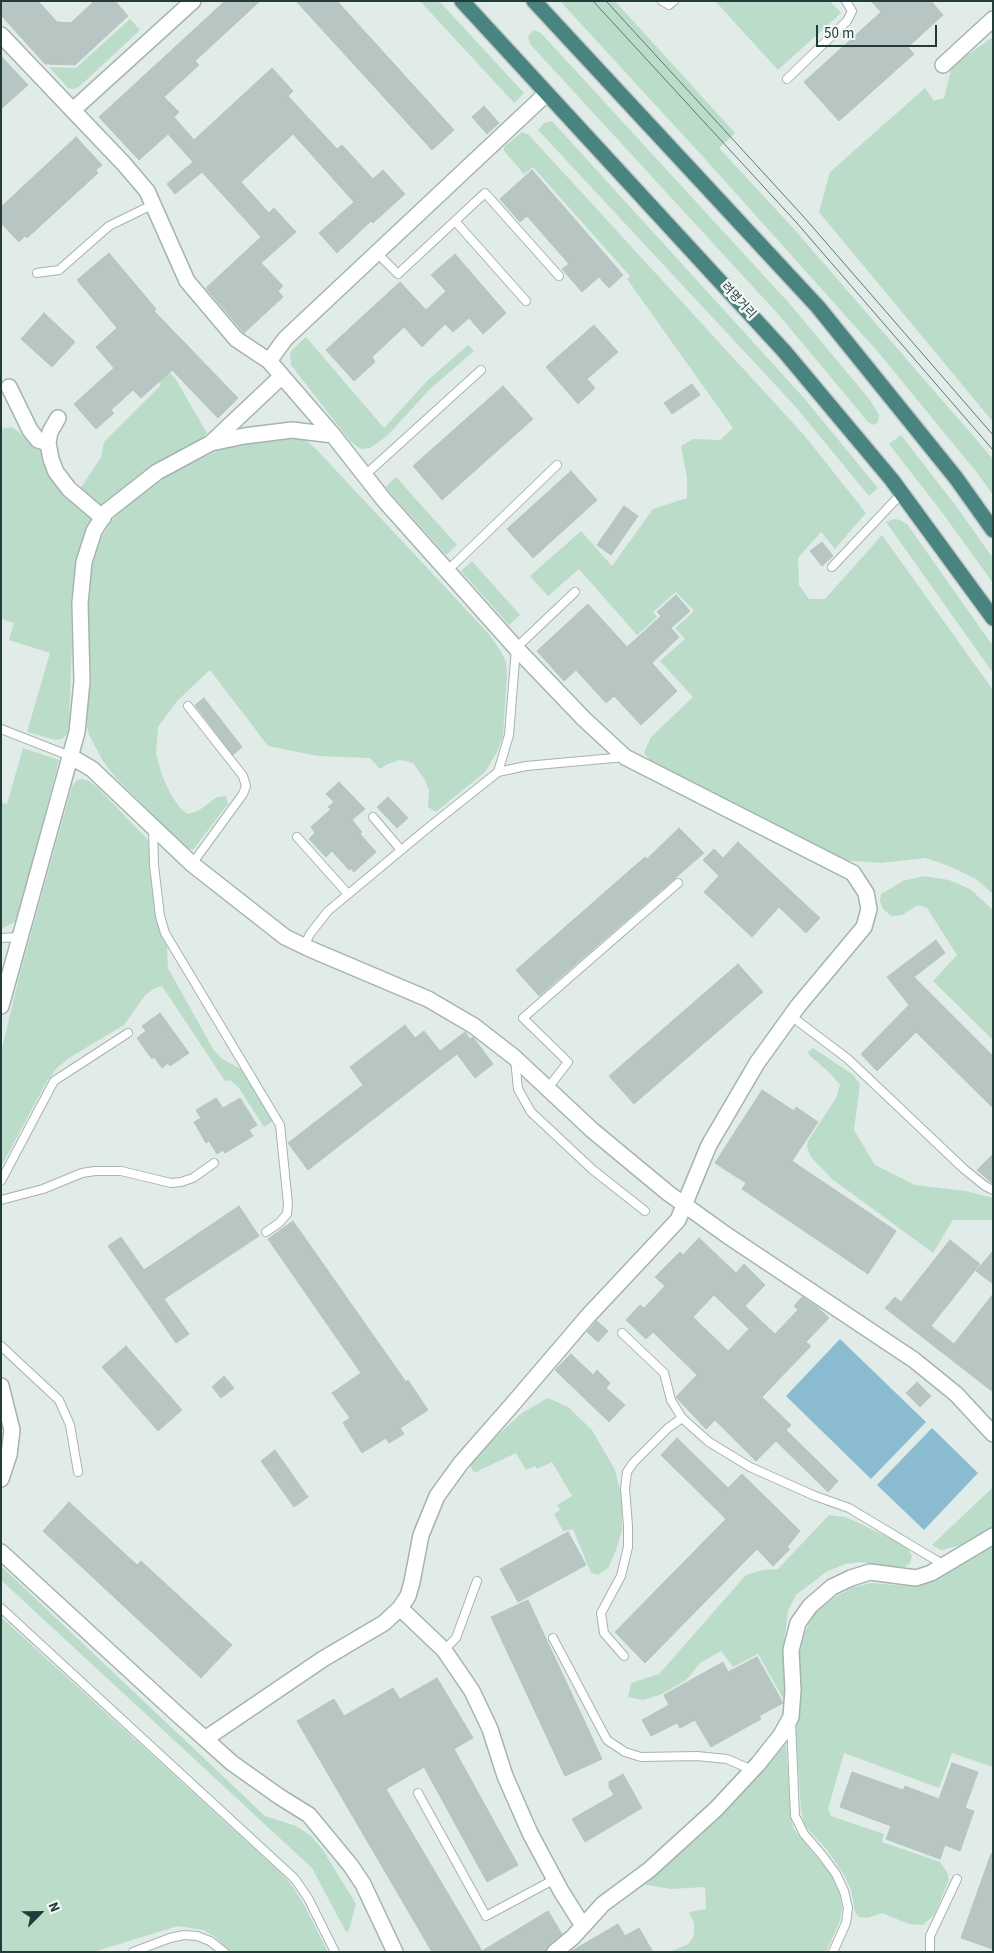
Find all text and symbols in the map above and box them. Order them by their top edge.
scale bar [819,15,940,47]
text: 50 m [824,23,854,44]
street label: 려명거리 [718,280,758,322]
north arrow [15,1888,65,1938]
text: N [43,1899,65,1915]

